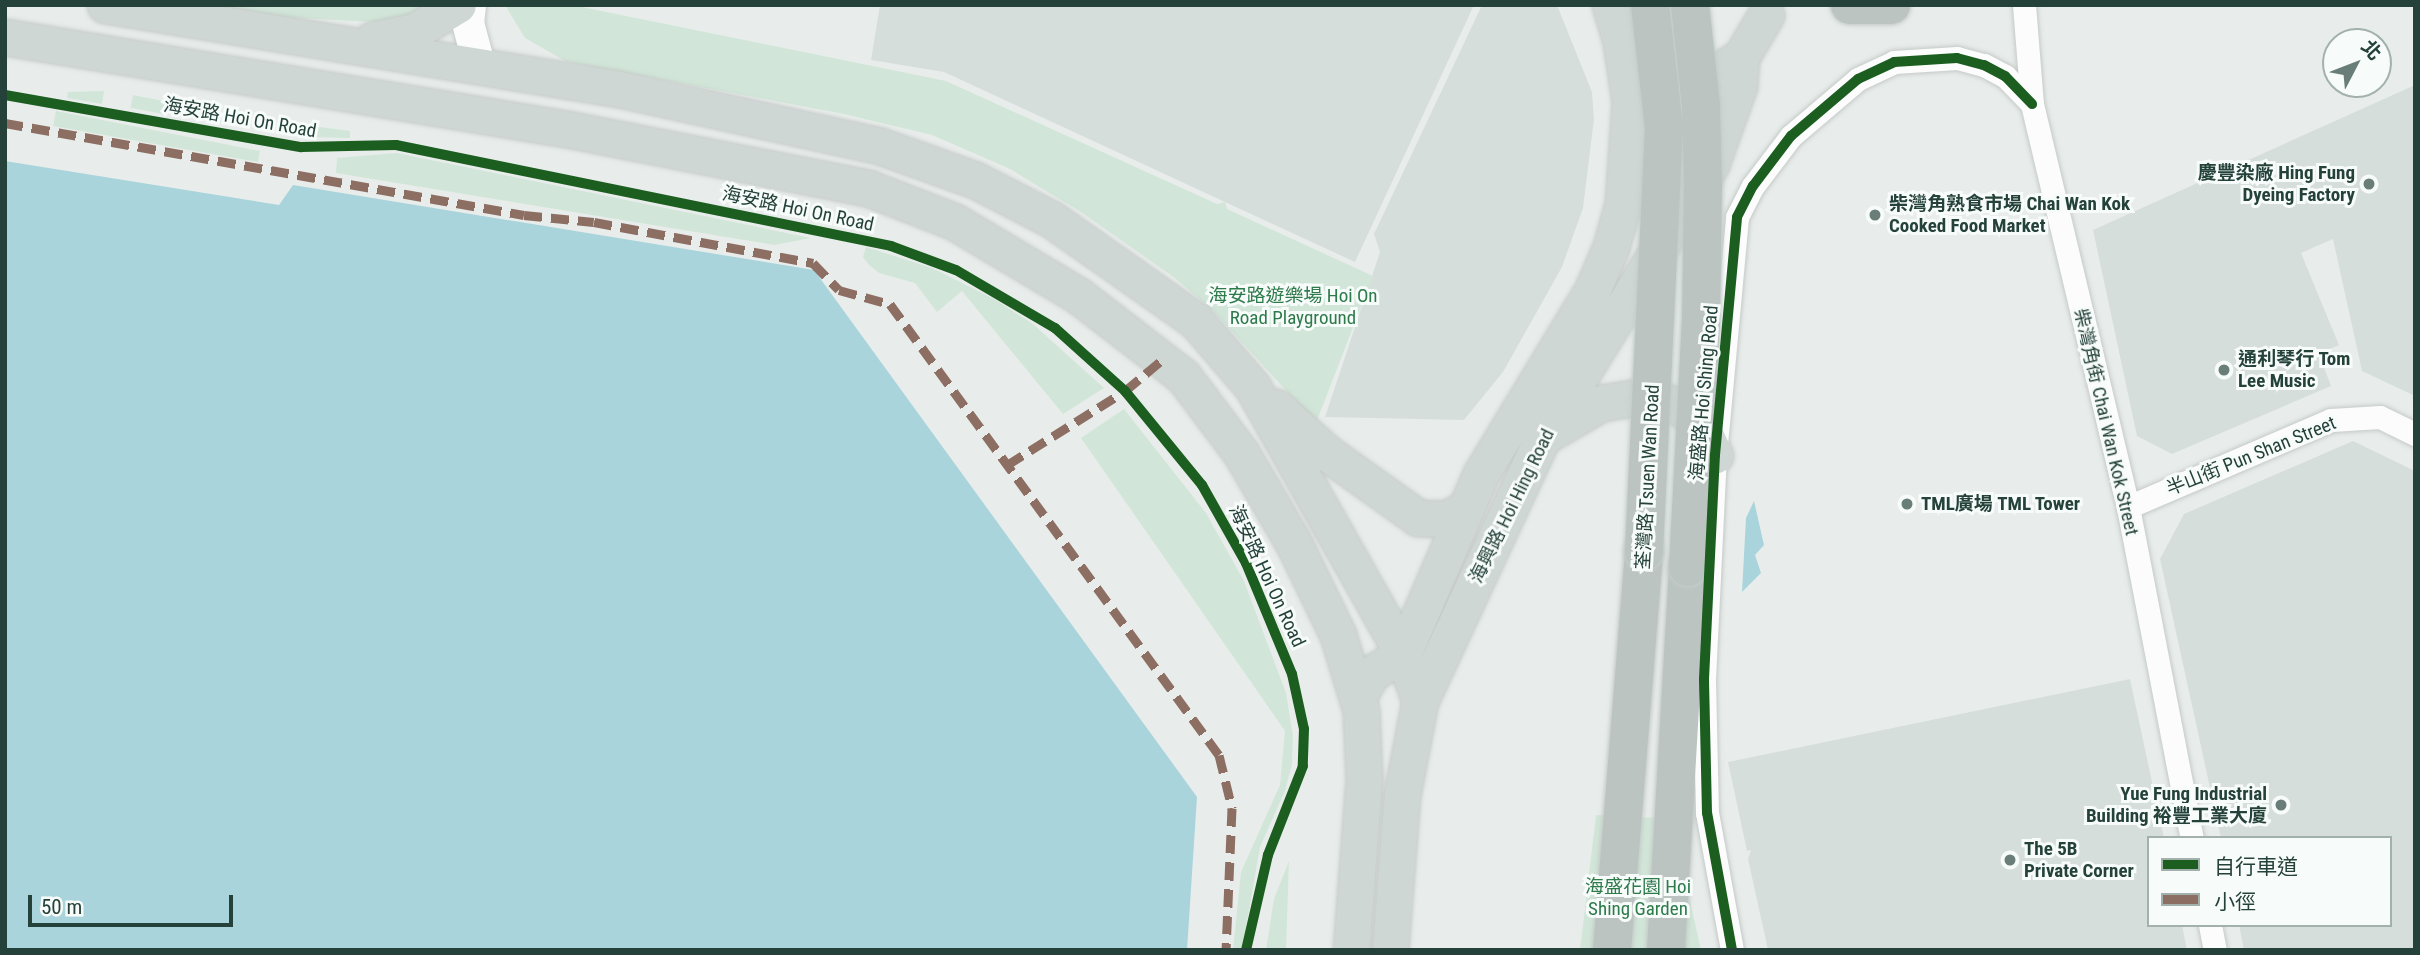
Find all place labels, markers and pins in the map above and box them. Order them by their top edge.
place label: 慶豐染廠 Hing Fung Dyeing Factory [2198,162,2355,206]
marker: 慶豐染廠 Hing Fung Dyeing Factory [2361,176,2377,192]
place label: 柴灣角熟食市場 Chai Wan Kok Cooked Food Market [1889,193,2130,237]
marker: 柴灣角熟食市場 Chai Wan Kok Cooked Food Market [1867,207,1883,223]
place label: 通利琴行 Tom Lee Music [2238,348,2350,392]
marker: 通利琴行 Tom Lee Music [2216,362,2232,378]
place label: TML廣場 TML Tower [1921,493,2081,515]
marker: TML廣場 TML Tower [1899,496,1915,512]
place label: Yue Fung Industrial Building 裕豐工業大廈 [2086,783,2267,827]
marker: Yue Fung Industrial Building 裕豐工業大廈 [2273,797,2289,813]
place label: The 5B Private Corner [2024,838,2134,882]
marker: The 5B Private Corner [2002,852,2018,868]

